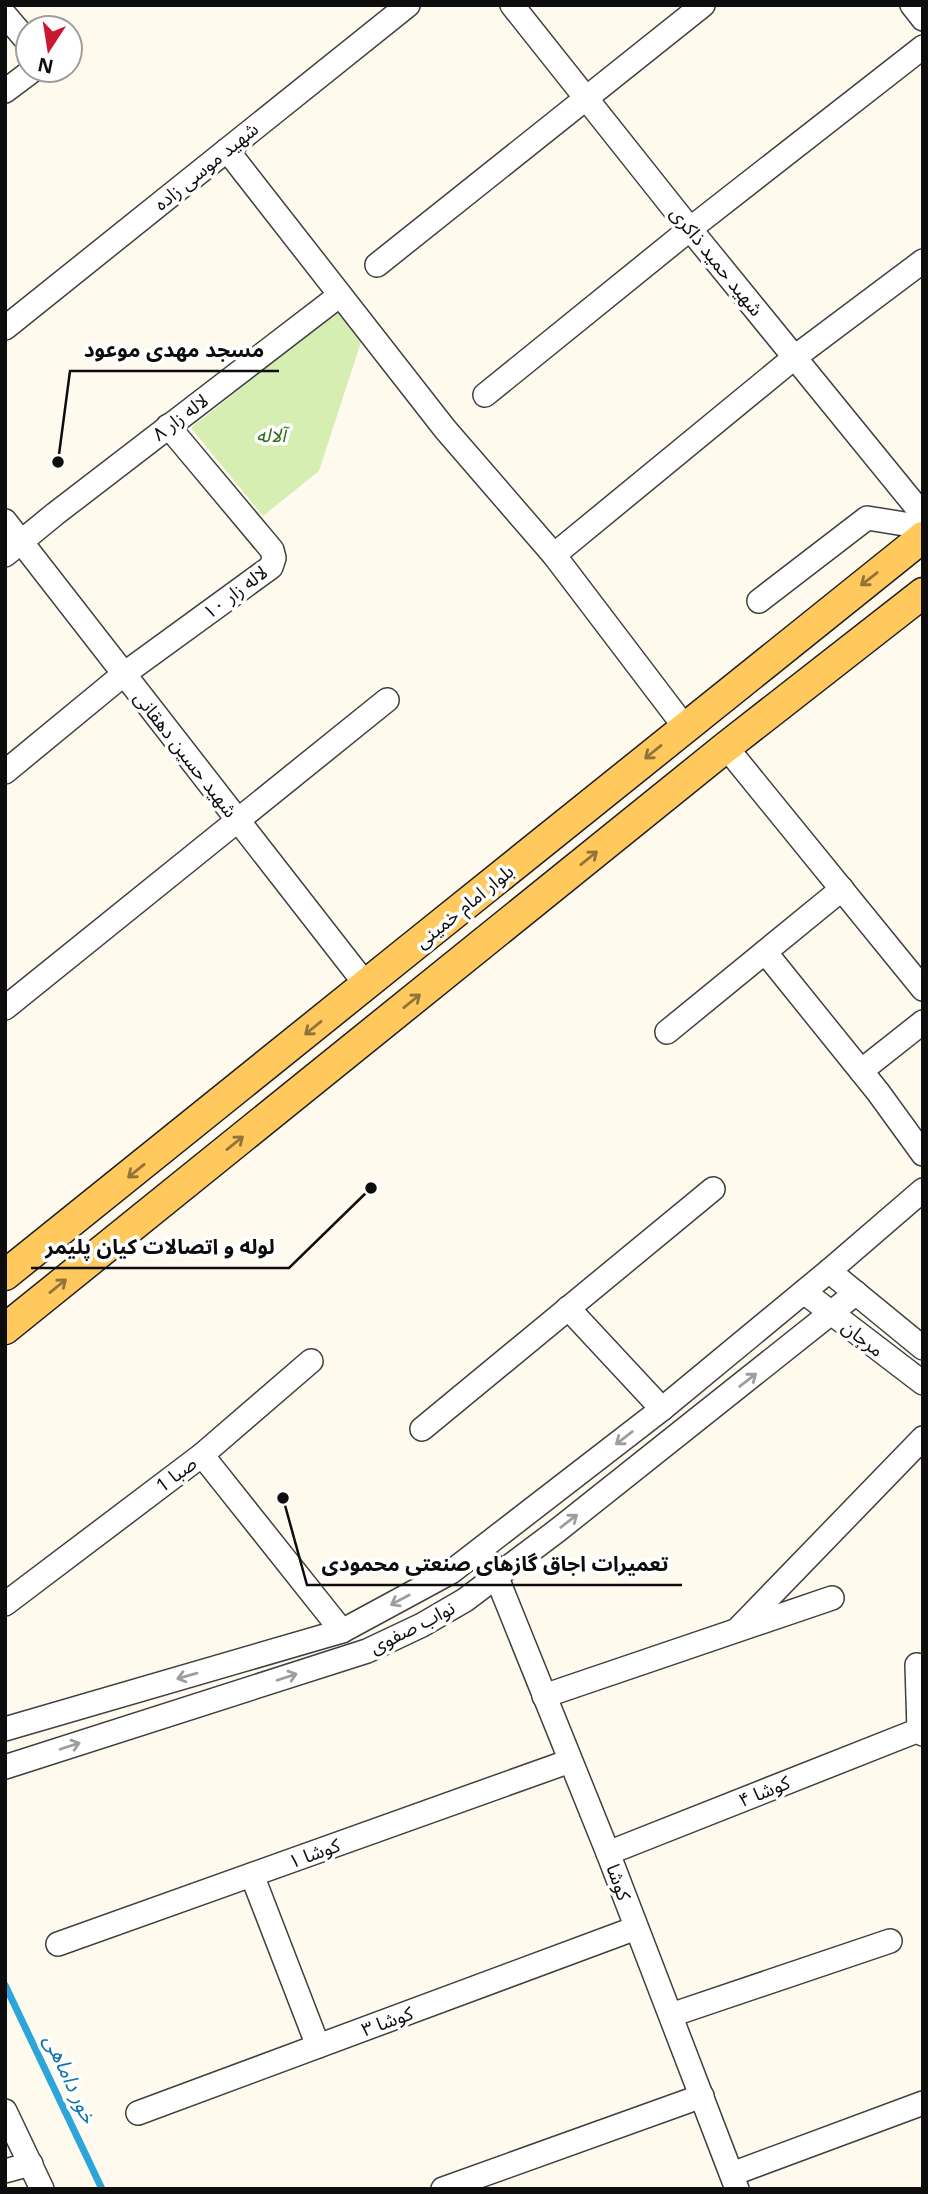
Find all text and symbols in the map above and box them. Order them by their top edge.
north arrow [14,14,84,84]
text: N [34,43,57,86]
street label: شهید موسی زاده [145,111,269,222]
street label: شهید حمید ذاکری [658,197,774,326]
text: مسجد مهدی موعود [84,328,264,372]
callout: مسجد مهدی موعود [70,329,279,371]
street label: لاله زار ۸ [143,383,218,453]
park label: آلاله [256,416,290,456]
street label: لاله زار ۱۰ [194,554,278,631]
one-way arrow [861,572,879,587]
street label: شهید حسین دهقانی [122,682,248,828]
one-way arrow [645,744,663,759]
one-way arrow [580,850,598,865]
street label: بلوار امام خمینی [405,853,524,960]
one-way arrow [403,993,421,1008]
one-way arrow [305,1021,323,1036]
one-way arrow [226,1136,244,1151]
one-way arrow [127,1163,145,1178]
text: لوله و اتصالات کیان پلیمر [44,1225,275,1269]
callout: لوله و اتصالات کیان پلیمر [31,1226,289,1268]
one-way arrow [49,1279,67,1294]
street label: مرجان [832,1309,893,1369]
one-way arrow [738,1373,756,1388]
one-way arrow [615,1431,634,1446]
street label: صبا 1 [147,1445,207,1504]
one-way arrow [560,1514,578,1529]
text: تعمیرات اجاق گازهای صنعتی محمودی [322,1542,669,1586]
callout: تعمیرات اجاق گازهای صنعتی محمودی [307,1543,682,1585]
street label: نواب صفوی [362,1589,463,1667]
one-way arrow [391,1593,411,1607]
one-way arrow [176,1670,198,1683]
one-way arrow [276,1670,298,1683]
one-way arrow [59,1739,81,1752]
street label: کوشا ۴ [732,1763,798,1820]
street label: کوشا ۱ [283,1826,347,1882]
street label: کوشا [593,1858,644,1908]
street label: کوشا ۳ [356,1994,420,2050]
water label: خور داماهی [30,2027,110,2132]

